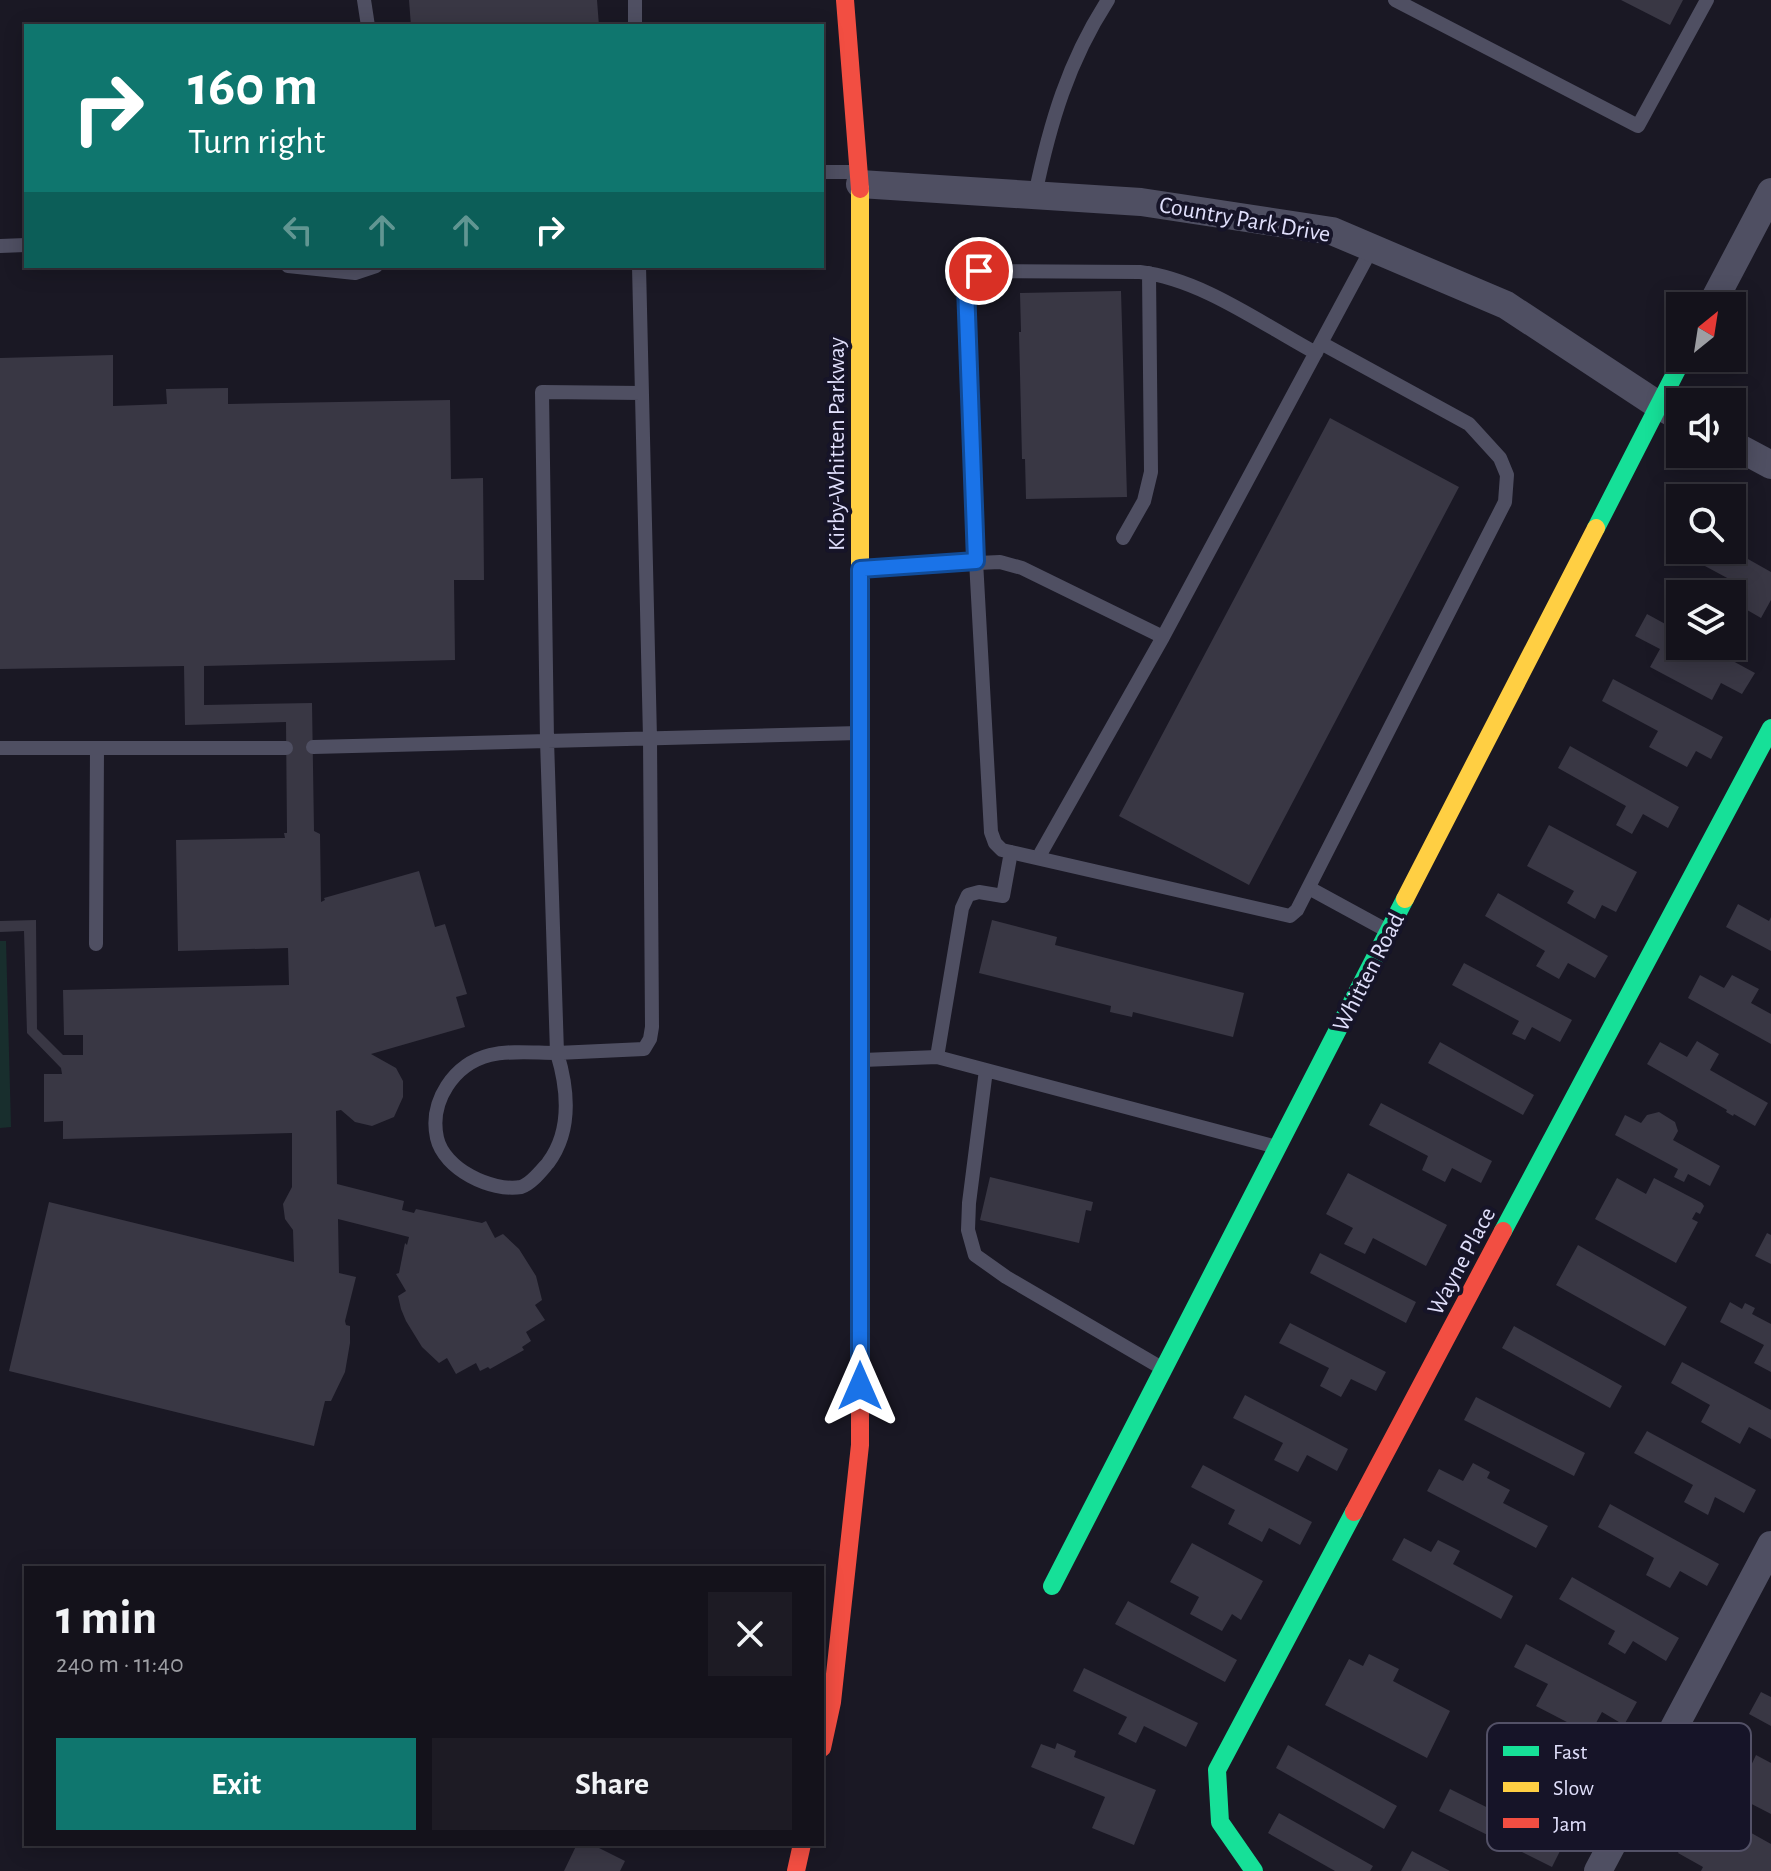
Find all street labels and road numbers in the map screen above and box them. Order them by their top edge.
street label: Country Park Drive [1157,193,1332,247]
street label: Kirby-Whitten Parkway [825,337,849,551]
street label: Whitten Road [1329,909,1409,1036]
street label: Wayne Place [1424,1204,1500,1319]

